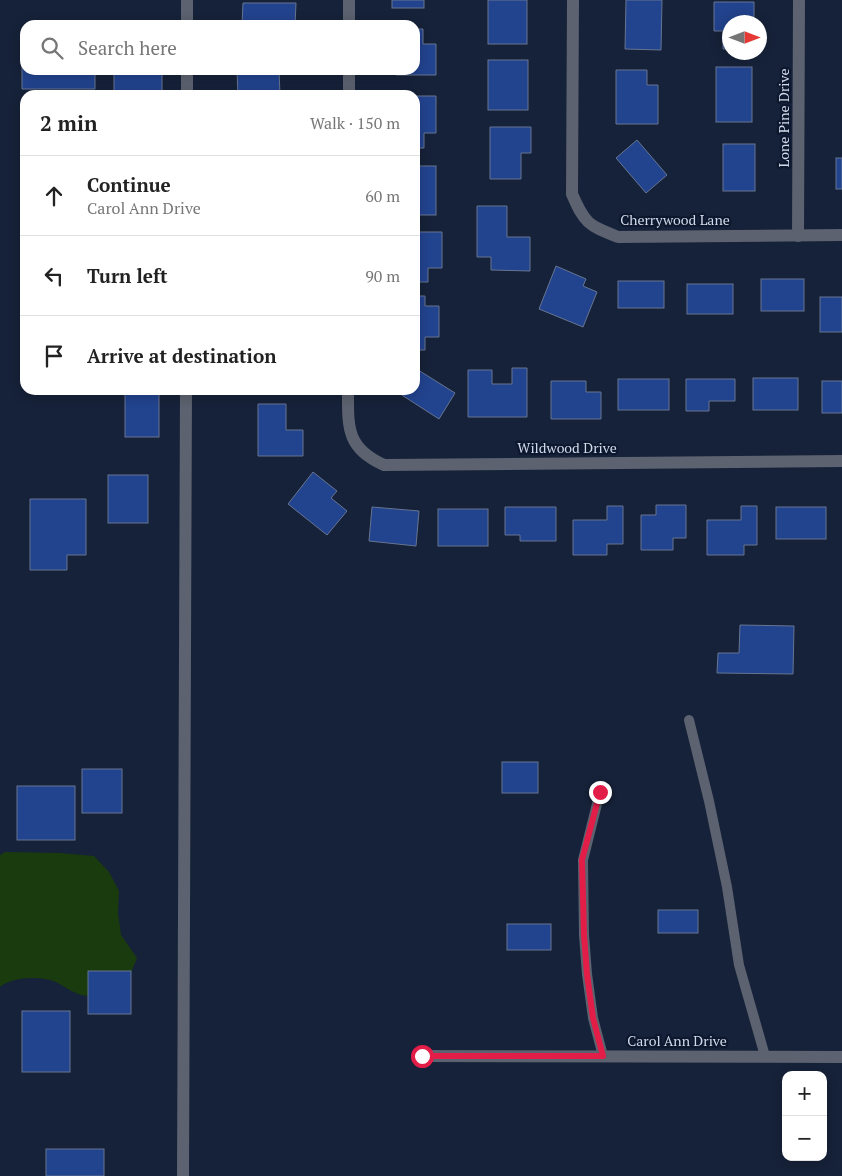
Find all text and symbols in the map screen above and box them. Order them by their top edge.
north arrow [722,15,767,60]
search box [20,20,420,75]
icon: search [38,34,66,62]
text: Search here [78,35,177,60]
street label: Lone Pine Drive [774,69,793,167]
text: 2 min [40,109,97,137]
text: Walk · 150 m [310,112,400,134]
text: Continue [87,172,171,197]
icon: ahead [40,182,68,210]
text: 60 m [365,185,400,207]
text: Carol Ann Drive [87,197,201,219]
street label: Cherrywood Lane [620,210,730,229]
icon: left [40,262,68,290]
text: Turn left [87,263,168,288]
text: 90 m [365,265,400,287]
icon: arrive [40,342,68,370]
text: Arrive at destination [87,343,276,368]
street label: Wildwood Drive [517,438,617,457]
route end [589,781,612,804]
street label: Carol Ann Drive [627,1031,727,1050]
route start [411,1045,434,1068]
map controls [782,1071,827,1161]
button: + [782,1071,827,1116]
button: − [782,1116,827,1161]

